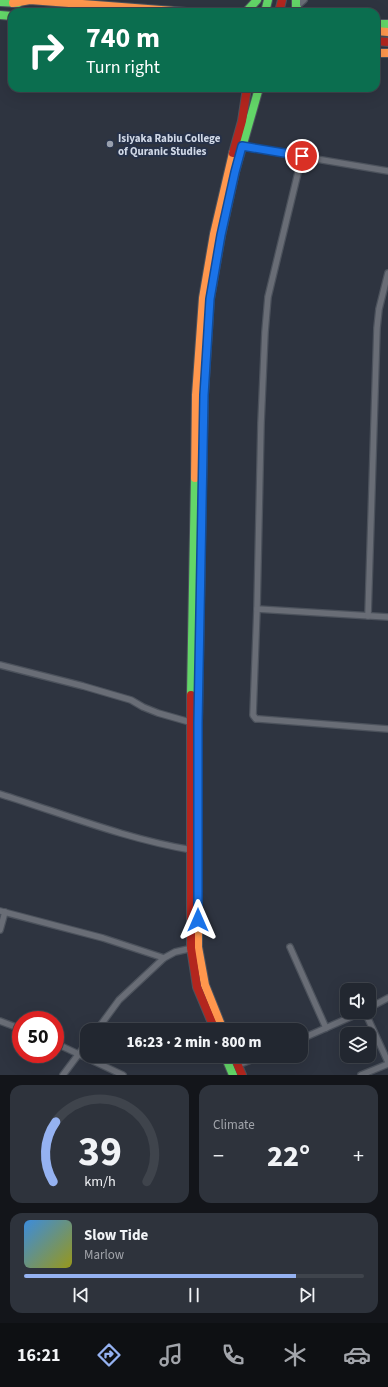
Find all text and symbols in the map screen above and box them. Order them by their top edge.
text: 740 m [86,18,160,58]
icon: right [20,24,72,76]
text: Turn right [86,55,160,80]
place label: Isiyaka Rabiu College of Quranic Studies [118,131,221,159]
marker: Isiyaka Rabiu College of Quranic Studies [105,139,115,149]
pin [285,139,319,173]
icon: arrive [291,145,313,167]
position arrow [177,899,219,941]
map controls [340,983,376,1063]
button: sound [340,983,376,1019]
speed limit sign: 50 [12,1011,64,1063]
button: layers [340,1027,376,1063]
text: 16:23 · 2 min · 800 m [127,1032,261,1053]
text: Climate [213,1116,255,1134]
text: 39 [78,1122,121,1182]
text: 22° [267,1135,310,1178]
text: − [213,1140,224,1172]
text: + [353,1140,364,1172]
text: km/h [84,1171,115,1192]
text: Slow Tide [84,1225,148,1246]
text: Marlow [84,1246,124,1264]
icon: previous [70,1284,92,1306]
icon: pause [183,1284,205,1306]
icon: next [296,1284,318,1306]
icon: directions [95,1341,123,1369]
icon: music [157,1341,185,1369]
icon: phone [219,1341,247,1369]
icon: climate [281,1341,309,1369]
icon: car [343,1341,371,1369]
text: 16:21 [17,1343,60,1368]

